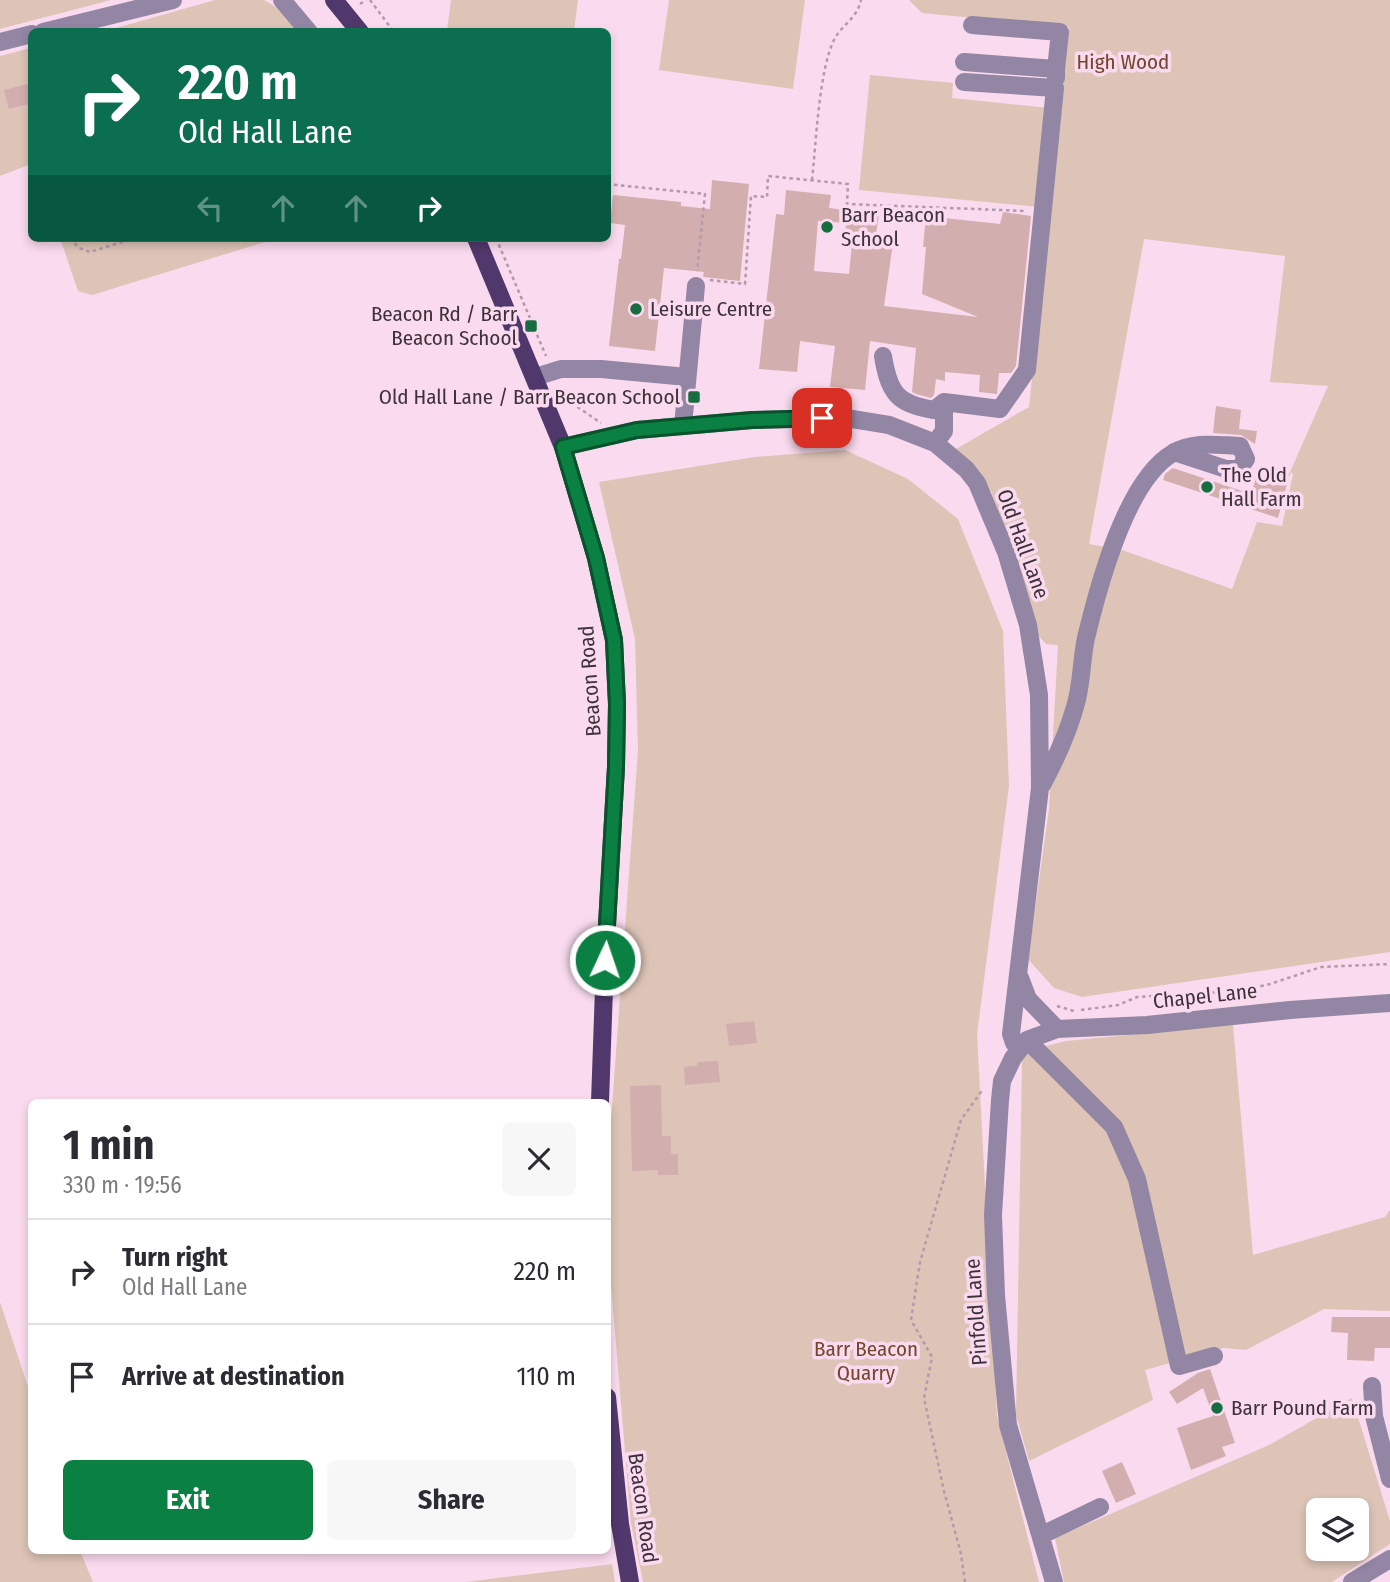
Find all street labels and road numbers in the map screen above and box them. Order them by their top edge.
street label: Old Hall Lane [991,486,1055,602]
street label: Beacon Road [573,625,607,737]
street label: Chapel Lane [1152,978,1258,1014]
street label: Pinfold Lane [959,1258,993,1366]
street label: Beacon Road [622,1451,664,1565]

